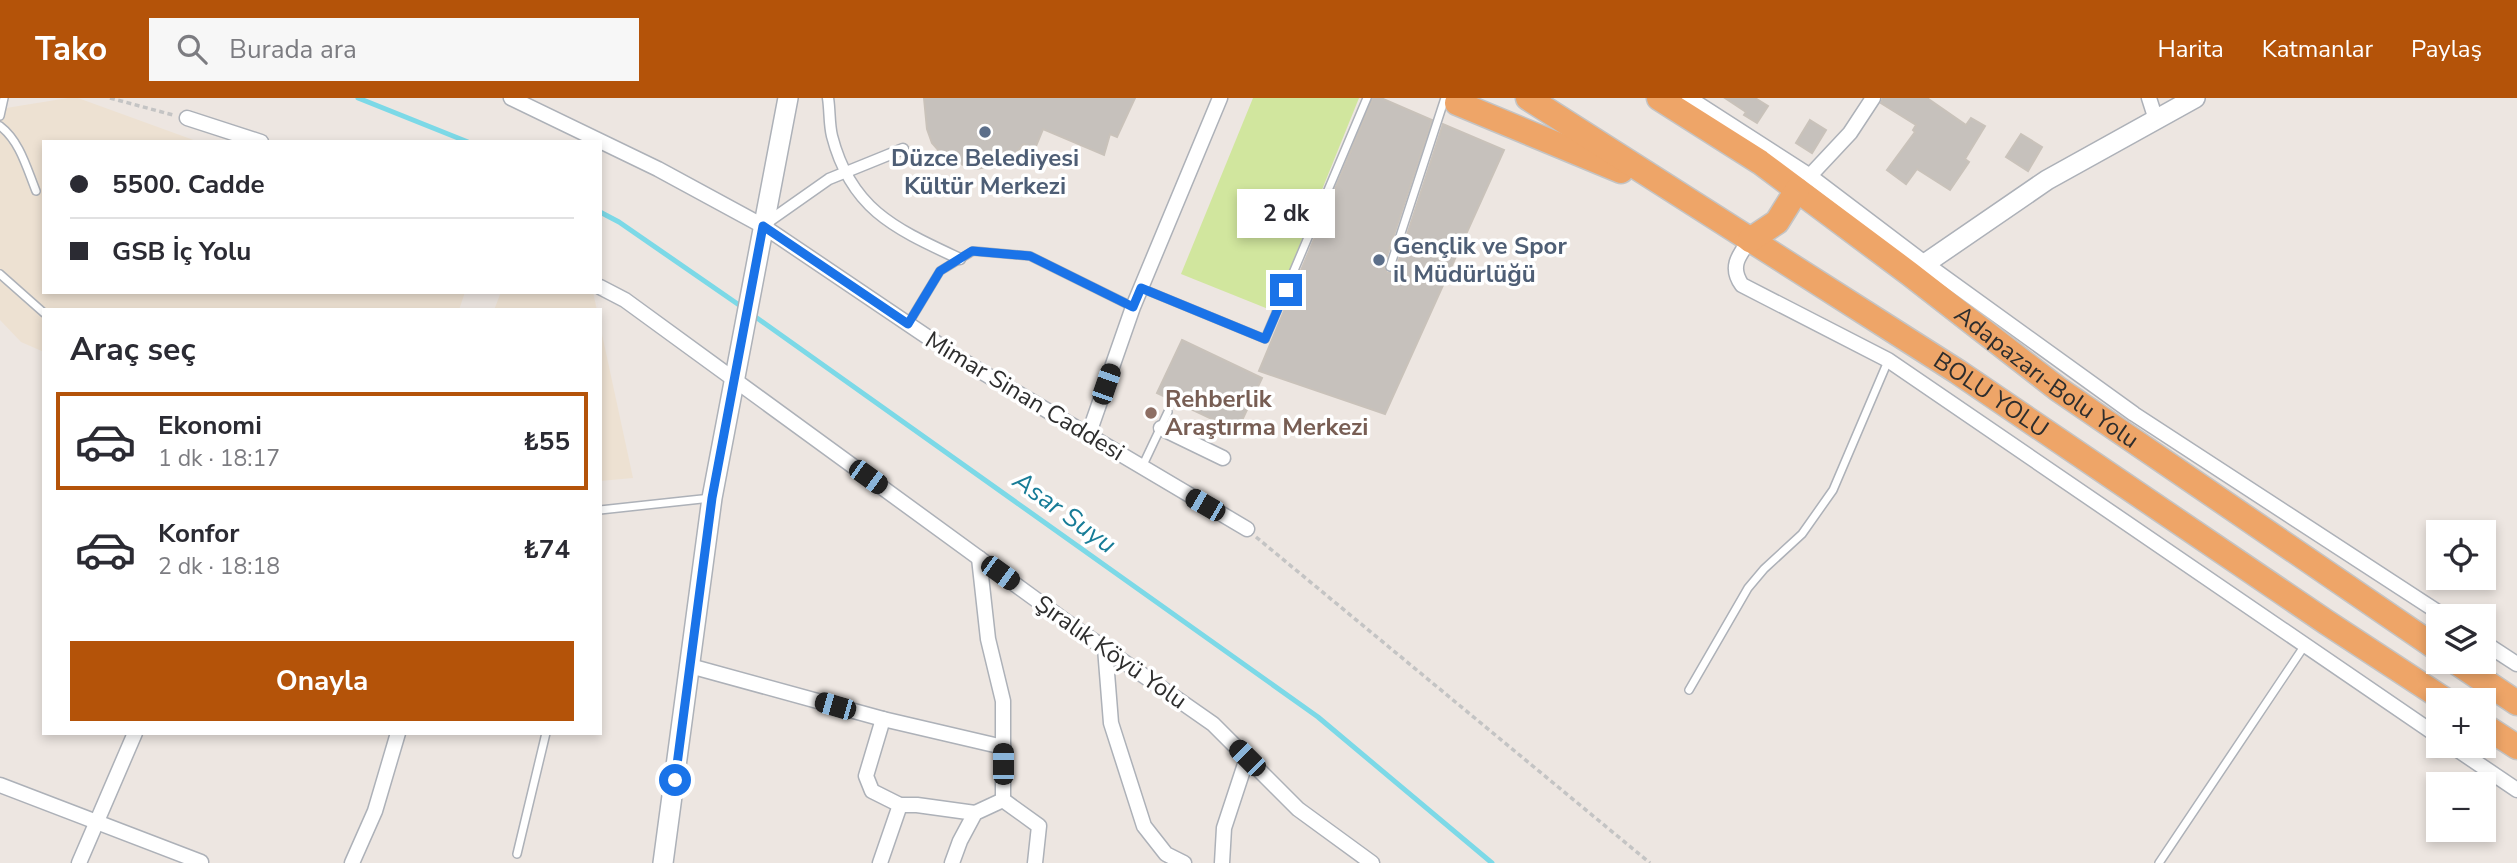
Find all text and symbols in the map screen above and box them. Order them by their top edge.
search box [149,18,639,81]
text: Tako [35,27,107,72]
icon: search [173,30,211,68]
text: Burada ara [229,32,357,67]
text: Harita [2157,33,2224,65]
text: Katmanlar [2262,33,2373,65]
text: Paylaş [2411,33,2482,65]
marker: Düzce Belediyesi Kültür Merkezi [977,124,993,140]
place label: Düzce Belediyesi Kültür Merkezi [891,142,1079,202]
text: 5500. Cadde [112,167,265,202]
callout: 2 dk [1237,188,1335,238]
text: 2 dk [1263,198,1309,229]
place label: Gençlik ve Spor il Müdürlüğü [1393,230,1567,290]
text: GSB İç Yolu [112,234,251,269]
marker: Gençlik ve Spor il Müdürlüğü [1371,252,1387,268]
route end [1270,274,1302,306]
street label: Adapazarı-Bolu Yolu [1948,298,2145,456]
street label: Mimar Sinan Caddesi [919,324,1131,468]
text: Araç seç [70,328,196,371]
street label: BOLU YOLU [1927,345,2055,445]
car [1090,361,1123,407]
place label: Rehberlik Araştırma Merkezi [1165,383,1368,443]
marker: Rehberlik Araştırma Merkezi [1143,405,1159,421]
text: Ekonomi [158,408,262,443]
icon: car [74,410,137,473]
text: ₺55 [523,424,570,459]
text: 1 dk · 18:17 [158,443,280,474]
car [845,456,892,498]
water label: Asar Suyu [1005,463,1123,562]
car [1182,485,1229,525]
text: Konfor [158,516,239,551]
icon: car [74,518,137,581]
map controls [2426,520,2496,842]
button: locate [2426,520,2496,590]
text: ₺74 [523,532,570,567]
text: 2 dk · 18:18 [158,551,280,582]
car [977,552,1024,594]
street label: Şıralık Köyü Yolu [1029,588,1193,716]
button: layers [2426,604,2496,674]
button: Onayla [70,641,574,721]
button: + [2426,688,2496,758]
car [812,690,859,722]
car [1225,736,1270,780]
car [993,743,1014,785]
route start [659,764,691,796]
button: − [2426,772,2496,842]

